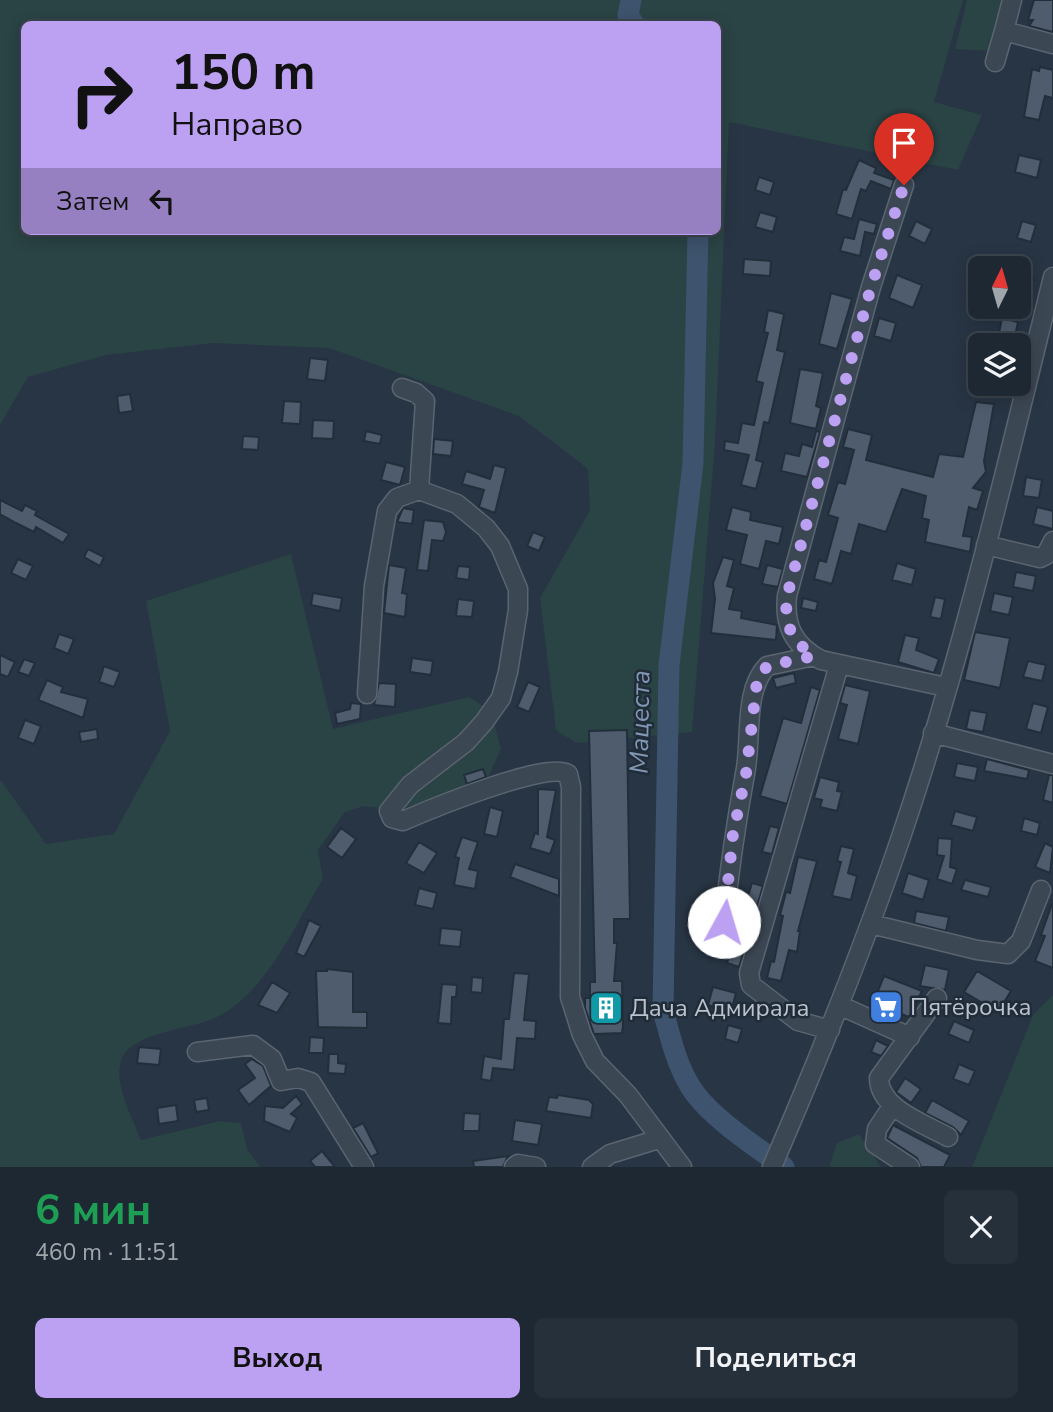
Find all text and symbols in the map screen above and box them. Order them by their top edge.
text: 150 m [171,39,315,106]
icon: right [56,49,147,140]
text: Направо [171,103,303,146]
pin [874,113,934,185]
icon: arrive [885,124,923,162]
icon: left [143,182,181,220]
text: Затем [56,184,129,219]
north arrow [968,256,1031,318]
map controls [968,256,1031,396]
button: layers [968,333,1031,396]
water label: Мацеста [622,670,658,774]
position arrow [687,885,761,959]
supermarket icon: Пятёрочка [867,988,905,1026]
building icon: Дача Адмирала [587,989,625,1027]
place label: Пятёрочка [910,991,1031,1023]
place label: Дача Адмирала [630,992,809,1024]
text: 6 мин [35,1182,151,1239]
button: close [944,1190,1018,1264]
text: 460 m · 11:51 [35,1237,180,1268]
button: Выход [35,1318,520,1398]
button: Поделиться [534,1318,1018,1398]

